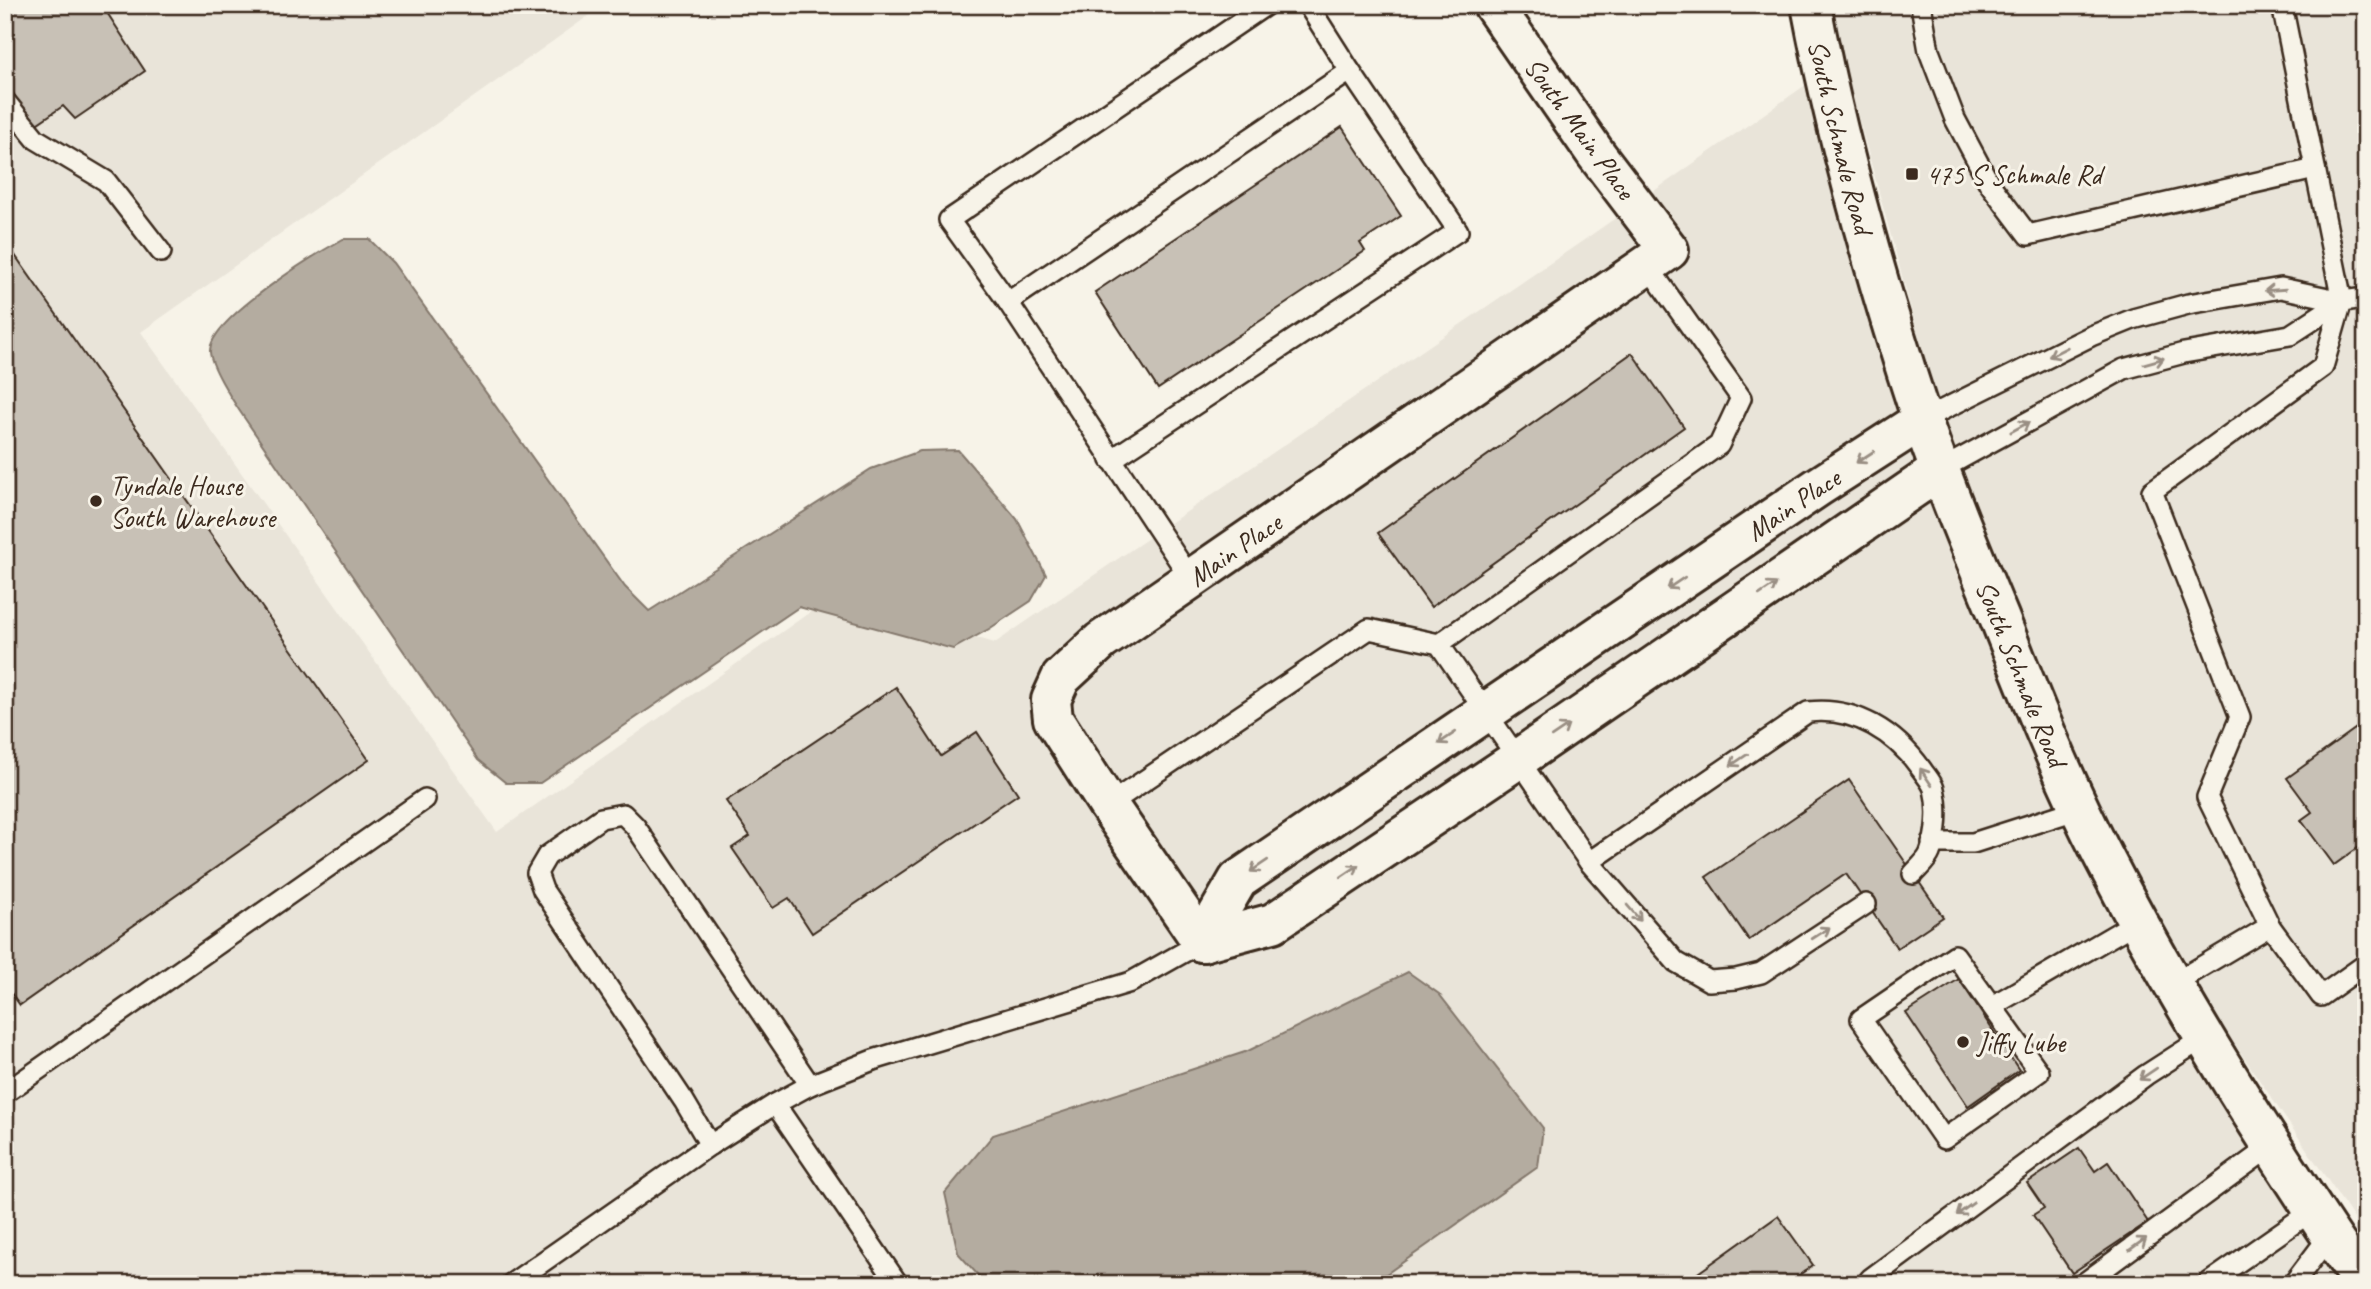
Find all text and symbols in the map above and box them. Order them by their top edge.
street label: South Schmale Road [1801,37,1883,241]
street label: South Main Place [1517,50,1644,207]
place label: 475 S Schmale Rd [1926,157,2106,192]
marker: 475 S Schmale Rd [1904,166,1920,182]
one-way arrow [2264,284,2287,297]
one-way arrow [2048,346,2069,360]
one-way arrow [2142,354,2165,367]
one-way arrow [2009,420,2029,434]
one-way arrow [1856,450,1875,465]
street label: Main Place [1739,459,1848,548]
place label: Tyndale House South Warehouse [110,468,277,535]
marker: Tyndale House South Warehouse [88,493,104,509]
street label: Main Place [1181,504,1290,594]
street label: South Schmale Road [1968,575,2077,775]
one-way arrow [1667,576,1686,591]
one-way arrow [1757,581,1777,595]
one-way arrow [1549,724,1569,738]
one-way arrow [1438,731,1457,745]
one-way arrow [1730,752,1749,767]
one-way arrow [1919,768,1934,787]
one-way arrow [1249,859,1269,873]
one-way arrow [1340,864,1360,878]
one-way arrow [1626,904,1642,922]
one-way arrow [1811,926,1831,940]
place label: Jiffy Lube [1975,1025,2067,1060]
marker: Jiffy Lube [1955,1034,1971,1050]
one-way arrow [2139,1067,2158,1081]
one-way arrow [1956,1202,1975,1216]
one-way arrow [2128,1237,2147,1251]

